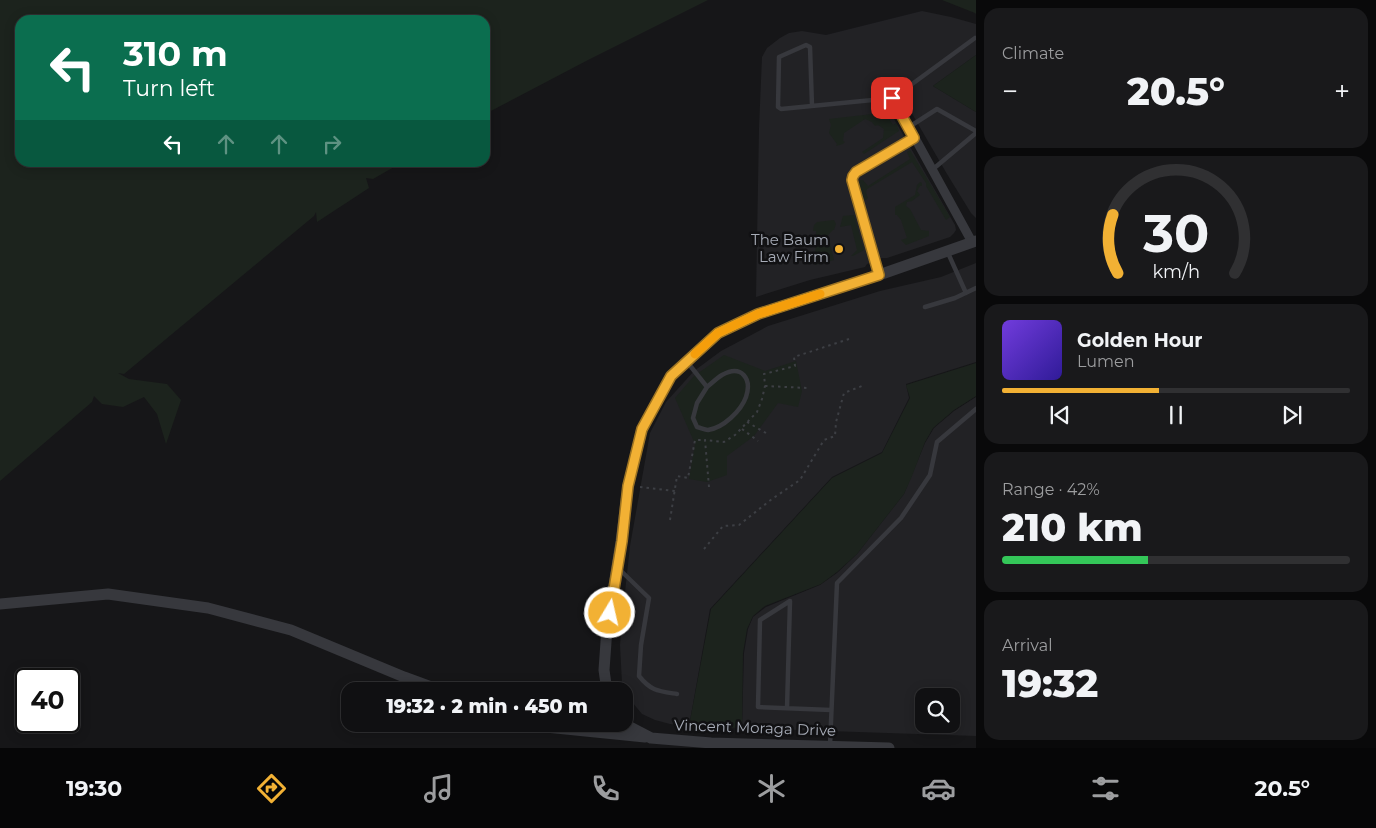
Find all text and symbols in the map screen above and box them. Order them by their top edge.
text: 310 m [123,32,228,75]
icon: left [40,35,105,100]
text: Climate [1002,44,1064,63]
text: 20.5° [1127,68,1225,115]
text: − [1002,74,1018,108]
text: + [1334,74,1350,108]
text: Turn left [123,75,215,102]
pin [871,77,913,119]
icon: arrive [878,84,906,112]
icon: left [159,130,187,158]
icon: ahead [212,130,240,158]
icon: ahead [265,130,293,158]
icon: right [318,130,346,158]
text: 30 [1142,202,1209,265]
place label: The Baum Law Firm [751,230,829,266]
marker: The Baum Law Firm [833,243,845,255]
text: km/h [1152,261,1200,282]
text: Golden Hour [1077,329,1203,352]
text: Lumen [1077,352,1135,371]
icon: previous [1046,401,1074,429]
icon: pause [1162,401,1190,429]
icon: next [1278,401,1306,429]
text: Range · 42% [1002,480,1100,499]
text: 210 km [1002,504,1143,551]
position arrow [583,586,635,638]
text: Arrival [1002,636,1052,655]
text: 19:32 [1002,660,1098,707]
speed limit sign: 40 [15,668,80,733]
map controls [915,688,960,733]
button: search [915,688,960,733]
text: 19:32 · 2 min · 450 m [386,695,588,718]
street label: Vincent Moraga Drive [674,715,836,740]
icon: directions [254,771,289,806]
icon: music [421,771,456,806]
icon: phone [588,771,623,806]
icon: climate [754,771,789,806]
icon: car [921,771,956,806]
icon: filters [1088,771,1123,806]
text: 19:30 [66,775,122,802]
text: 20.5° [1255,775,1310,802]

